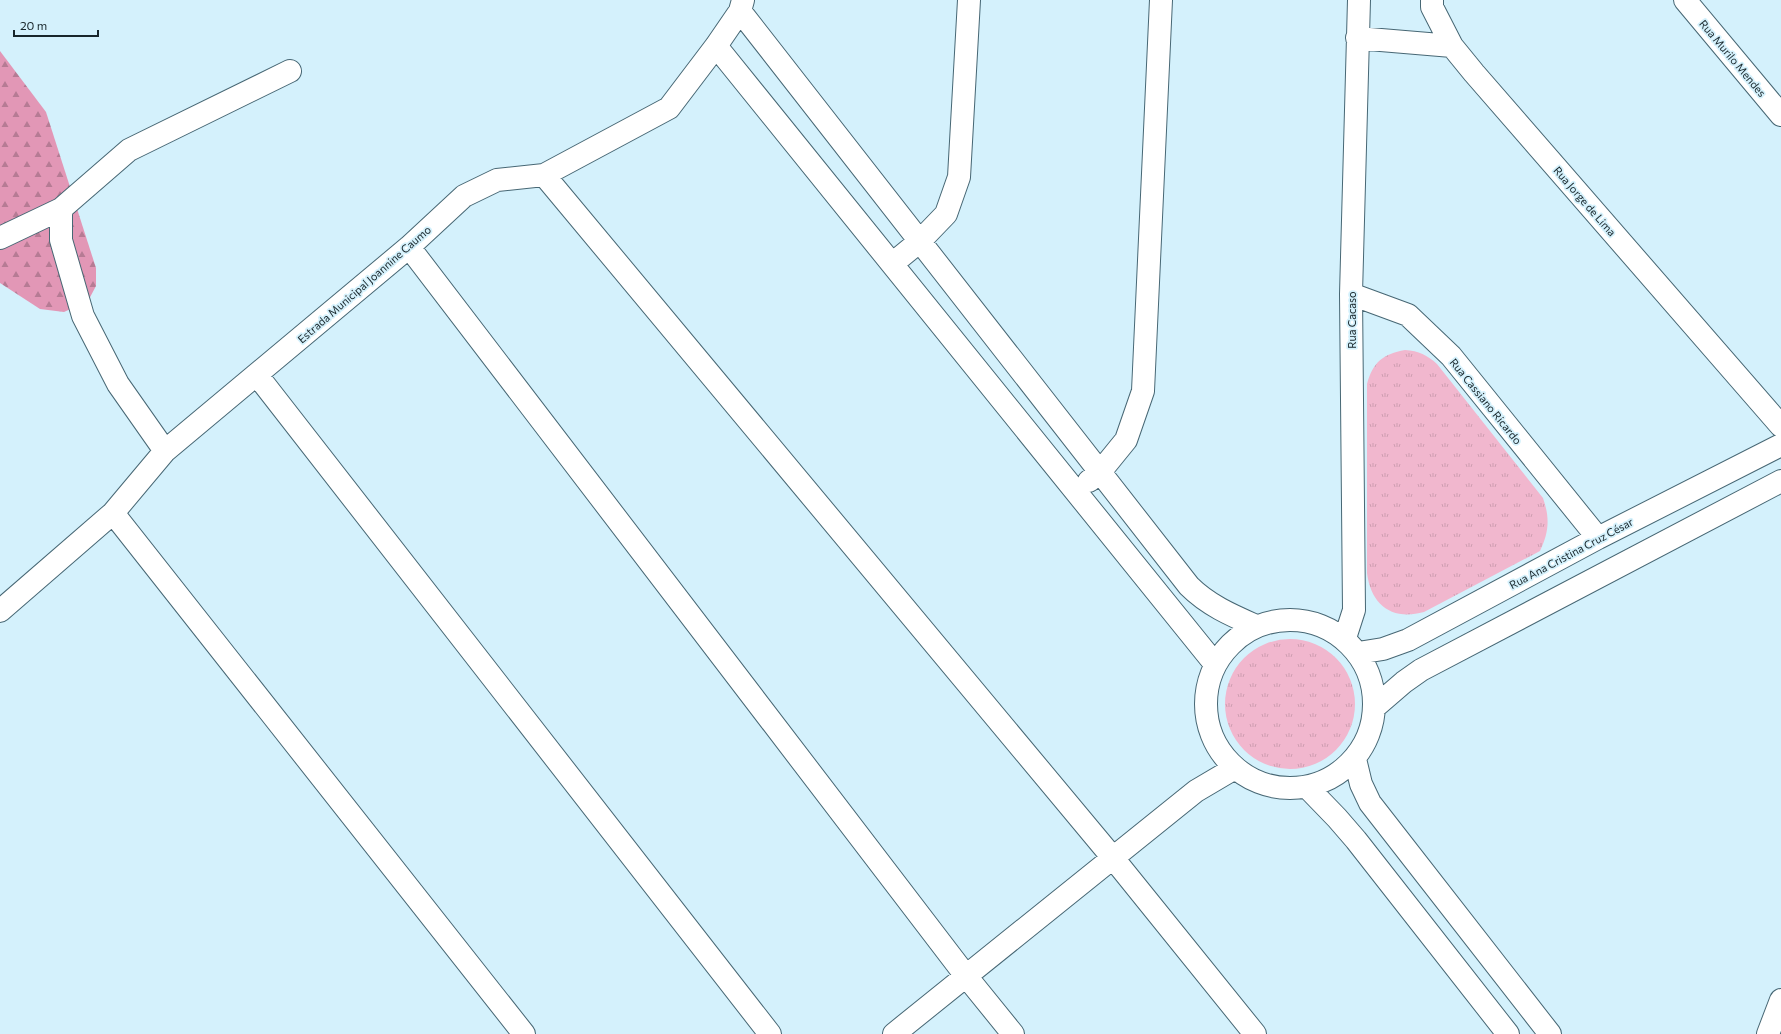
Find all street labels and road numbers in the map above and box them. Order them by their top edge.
street label: Rua Murilo Mendes [1697,17,1769,99]
street label: Rua Jorge de Lima [1550,164,1619,239]
street label: Estrada Municipal Joannine Caumo [295,222,434,346]
street label: Rua Cacaso [1345,291,1358,349]
street label: Rua Cassiano Ricardo [1447,355,1525,447]
street label: Rua Ana Cristina Cruz César [1507,514,1636,591]

